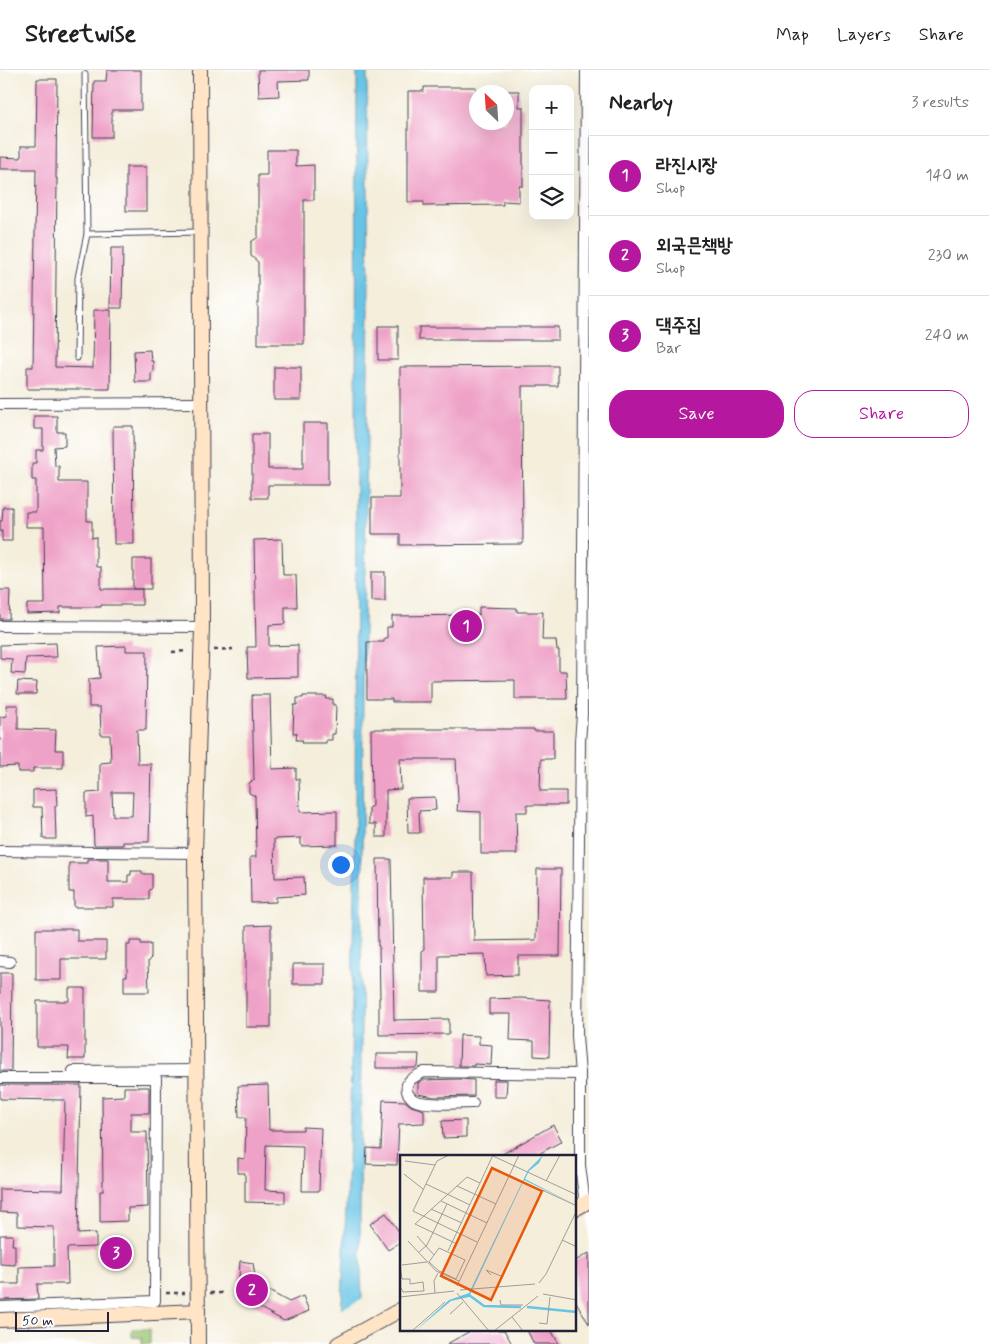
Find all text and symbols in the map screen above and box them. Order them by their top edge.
text: Streetwise [25,19,136,50]
text: Map [776,23,809,47]
text: Layers [837,23,891,47]
text: Share [919,23,964,47]
north arrow [469,85,514,130]
map controls [529,85,574,220]
button: + [529,85,574,130]
text: Nearby [609,89,673,117]
text: 3 results [911,92,969,113]
button: − [529,130,574,175]
text: 라진시장 [656,153,717,178]
text: 1 [621,165,629,186]
text: 140 m [925,165,969,186]
button: layers [529,175,574,220]
text: Shop [656,178,685,199]
text: 외국믄책방 [656,233,732,258]
text: 2 [621,245,629,266]
text: 230 m [928,245,969,266]
text: Shop [656,258,685,279]
text: 댁주집 [656,313,702,338]
text: 3 [621,325,629,346]
text: 240 m [925,325,969,346]
text: Bar [656,338,681,359]
button: Save [609,390,784,438]
button: Share [794,390,969,438]
pin: 1 [450,607,482,645]
your location [328,852,354,878]
inset map [400,1155,576,1332]
pin: 3 [100,1234,132,1272]
pin: 2 [236,1271,268,1309]
scale bar [15,1309,109,1332]
text: 50 m [22,1312,53,1330]

